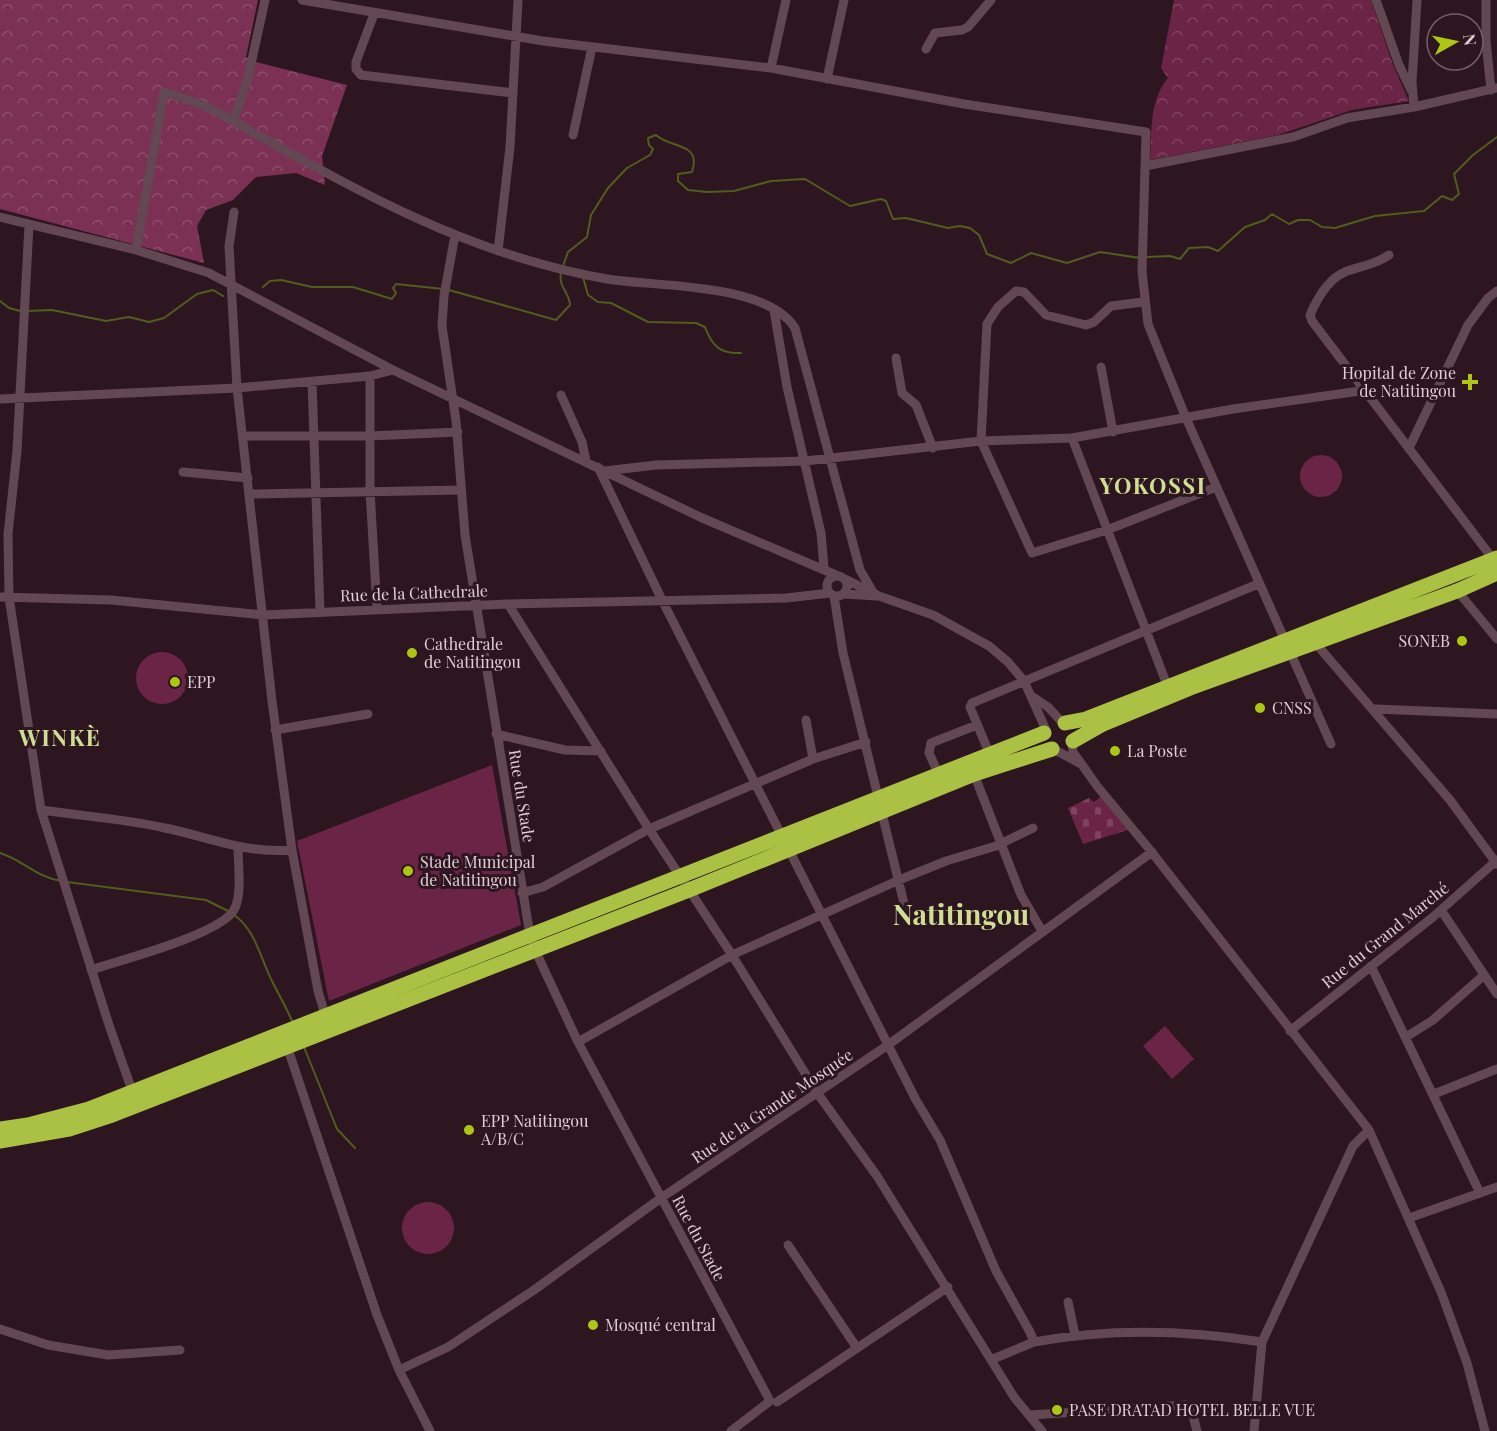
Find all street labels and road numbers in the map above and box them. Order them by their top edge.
street label: Rue de la Cathedrale [340,579,488,606]
street label: Rue du Stade [505,748,540,844]
street label: Rue du Grand Marché [1317,877,1452,992]
street label: Rue de la Grande Mosquée [687,1044,856,1168]
street label: Rue du Stade [668,1191,731,1284]

